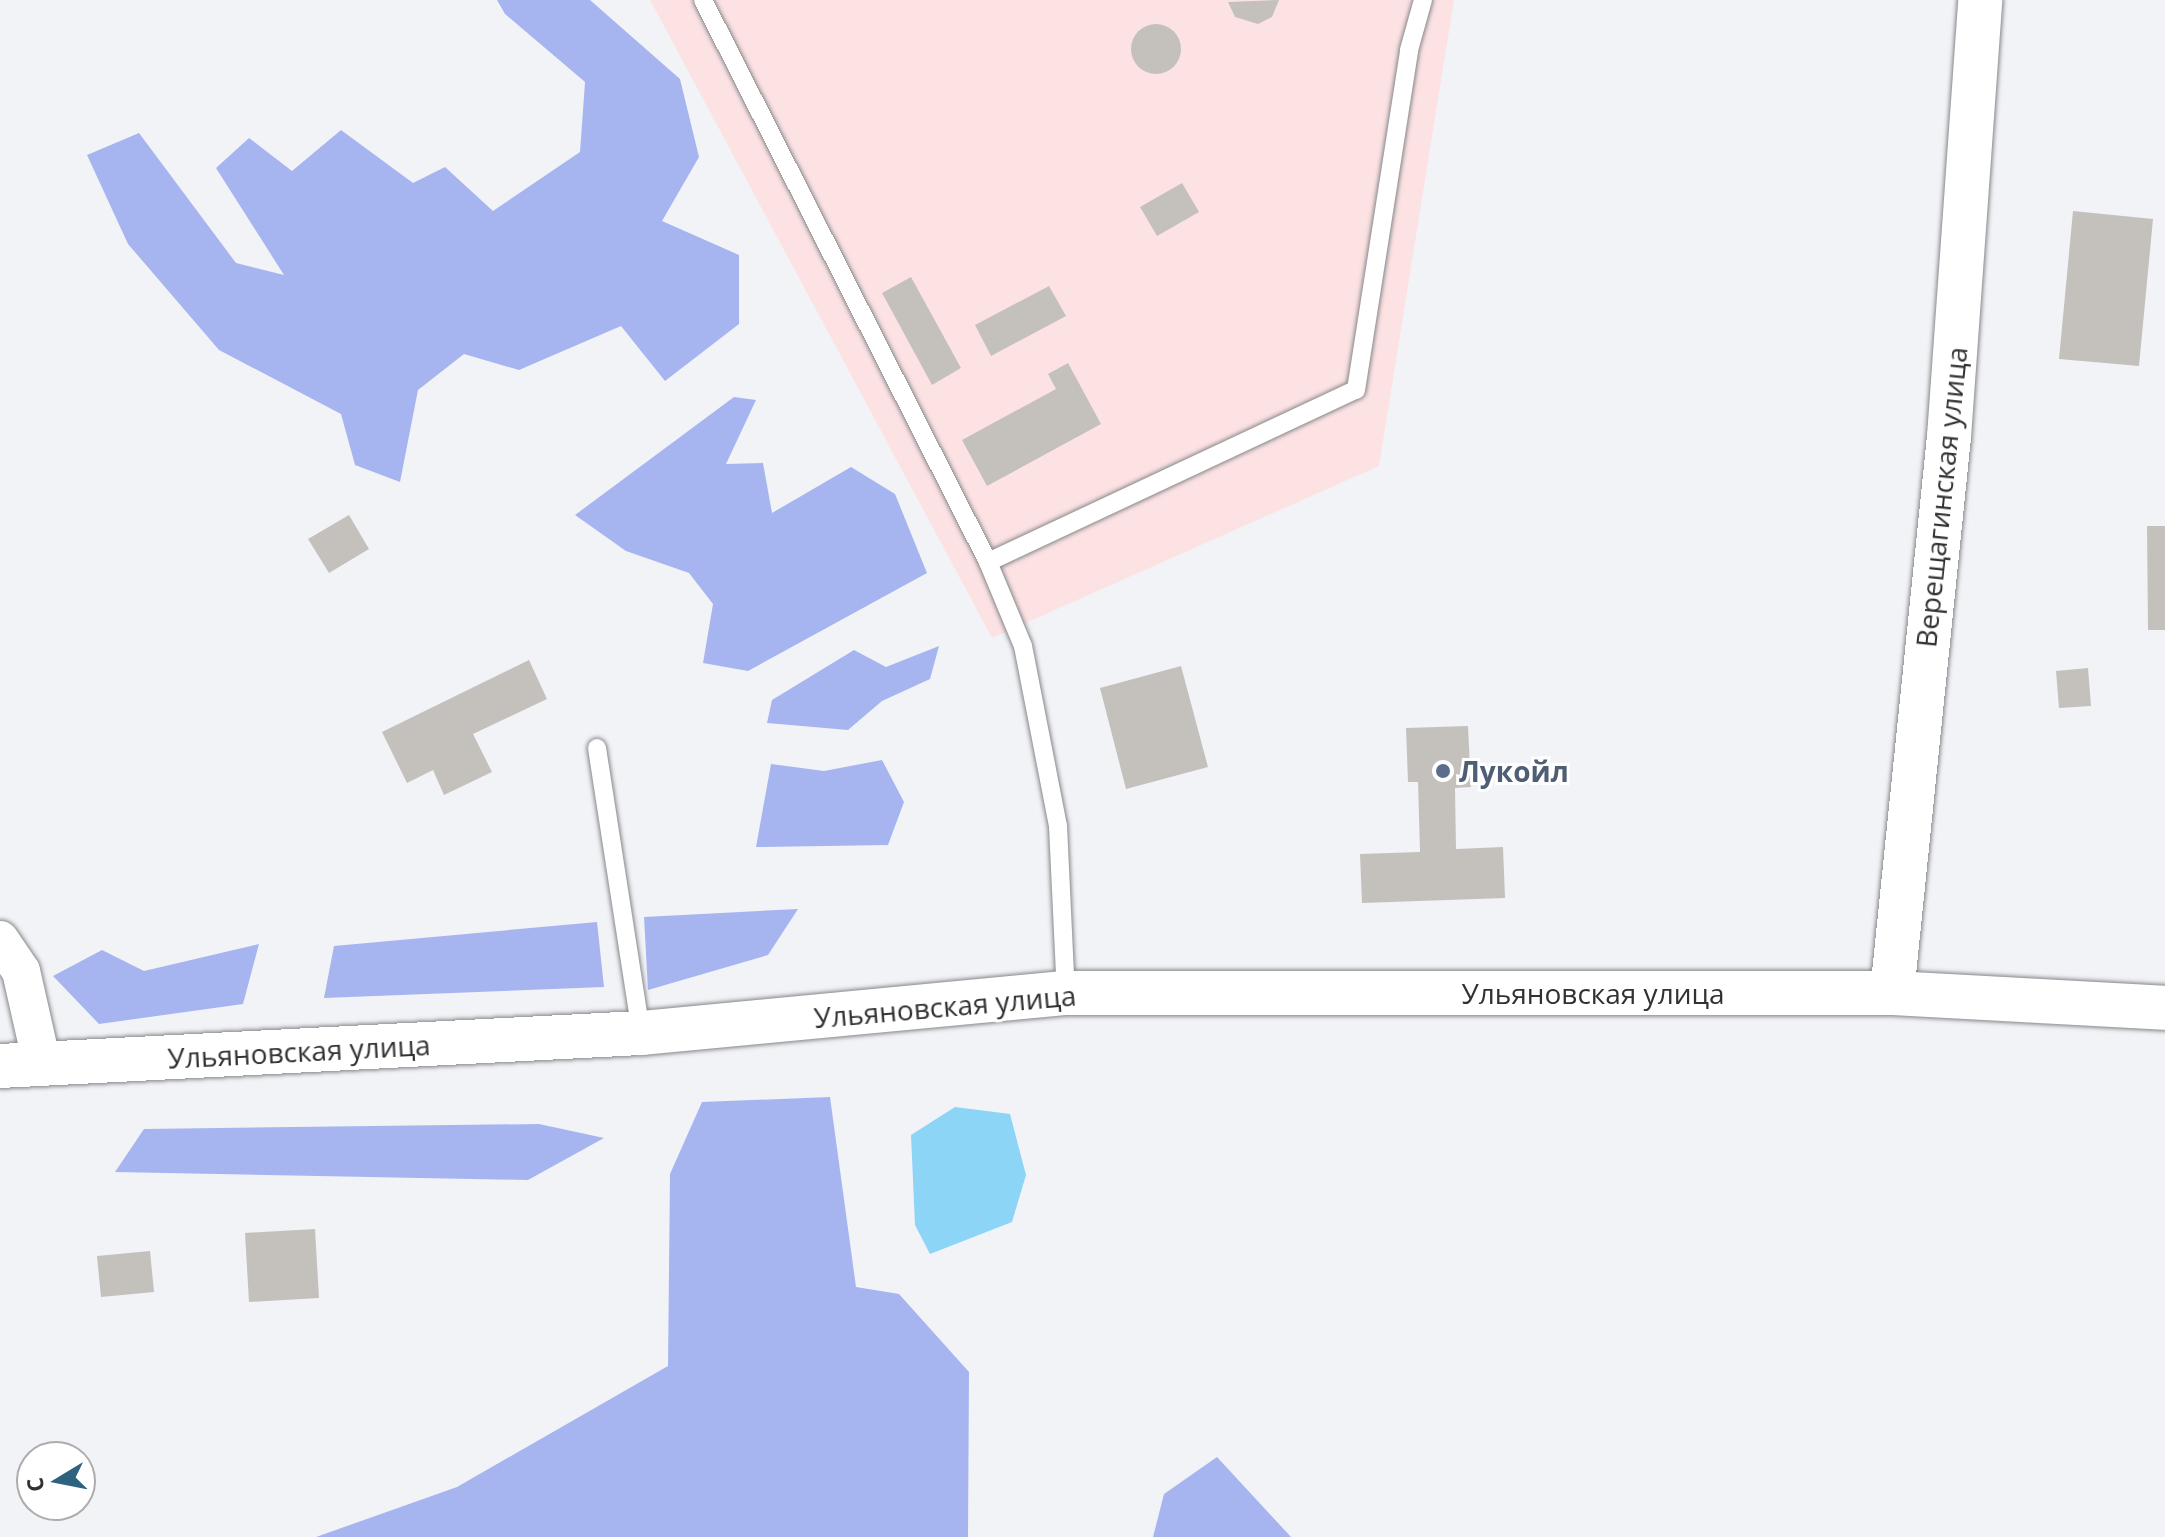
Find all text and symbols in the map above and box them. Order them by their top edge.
street label: Верещагинская улица [1909,345,1973,649]
place label: Лукойл [1459,754,1569,788]
marker: Лукойл [1434,762,1452,780]
street label: Ульяновская улица [1461,976,1725,1010]
street label: Ульяновская улица [812,978,1078,1034]
street label: Ульяновская улица [167,1027,431,1075]
north arrow [16,1441,96,1521]
text: С [18,1475,50,1494]

